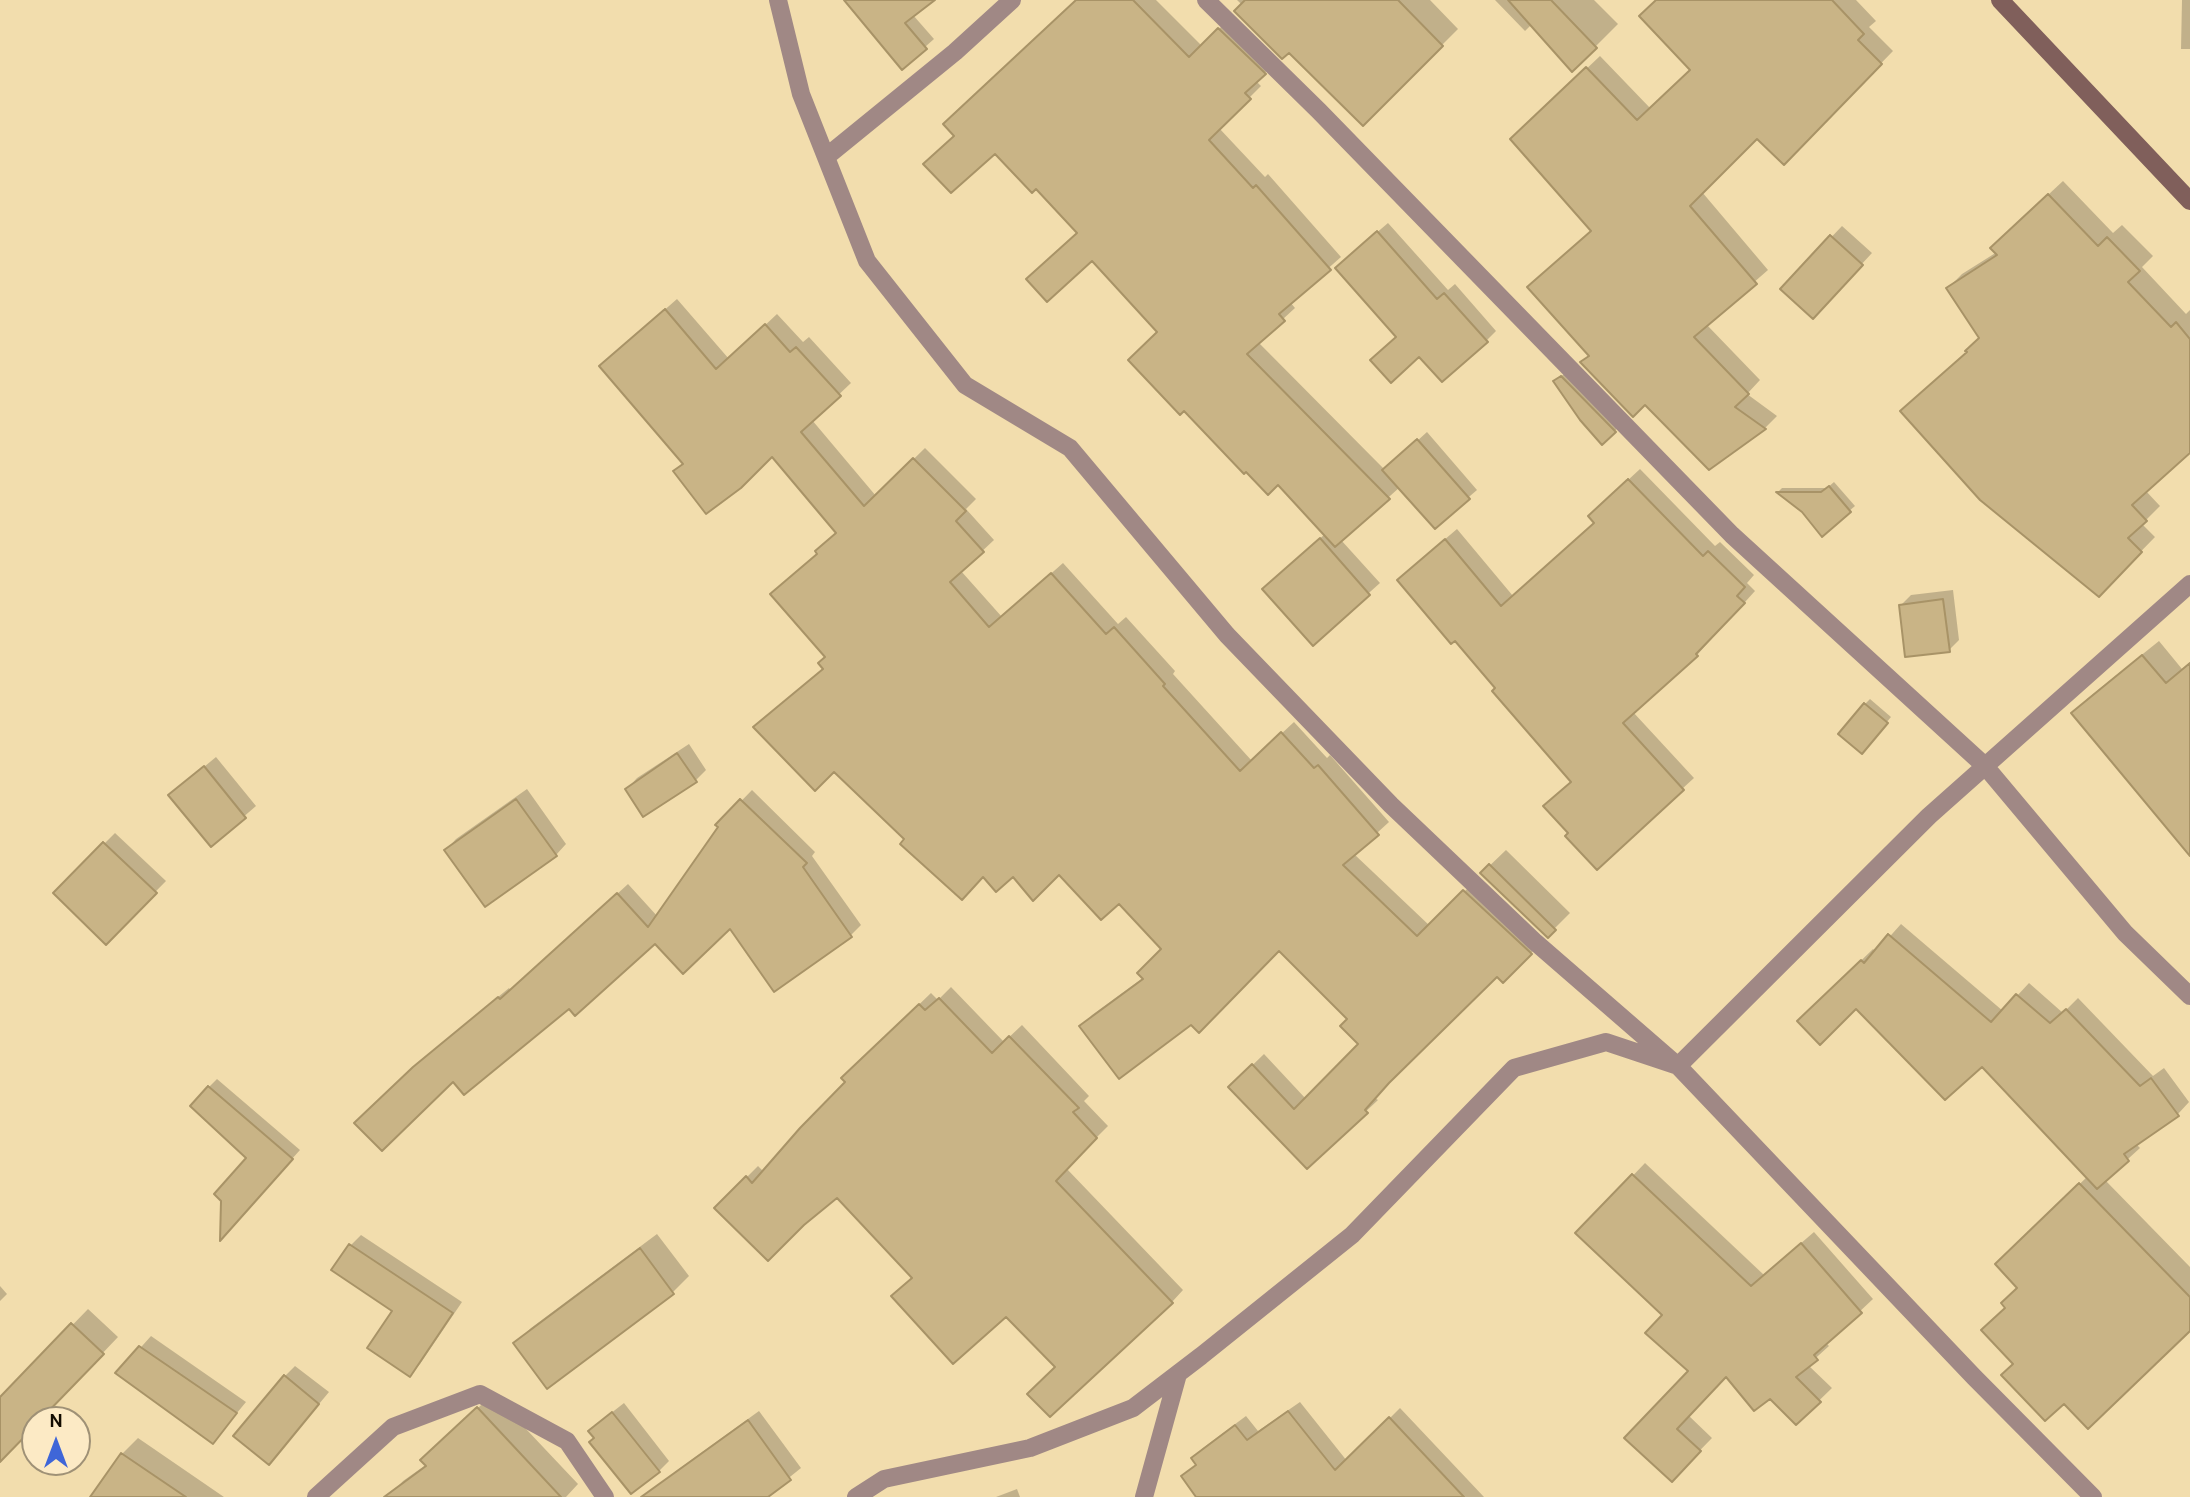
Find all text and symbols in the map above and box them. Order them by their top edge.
north arrow [21,1406,91,1476]
text: N [49,1410,63,1434]

